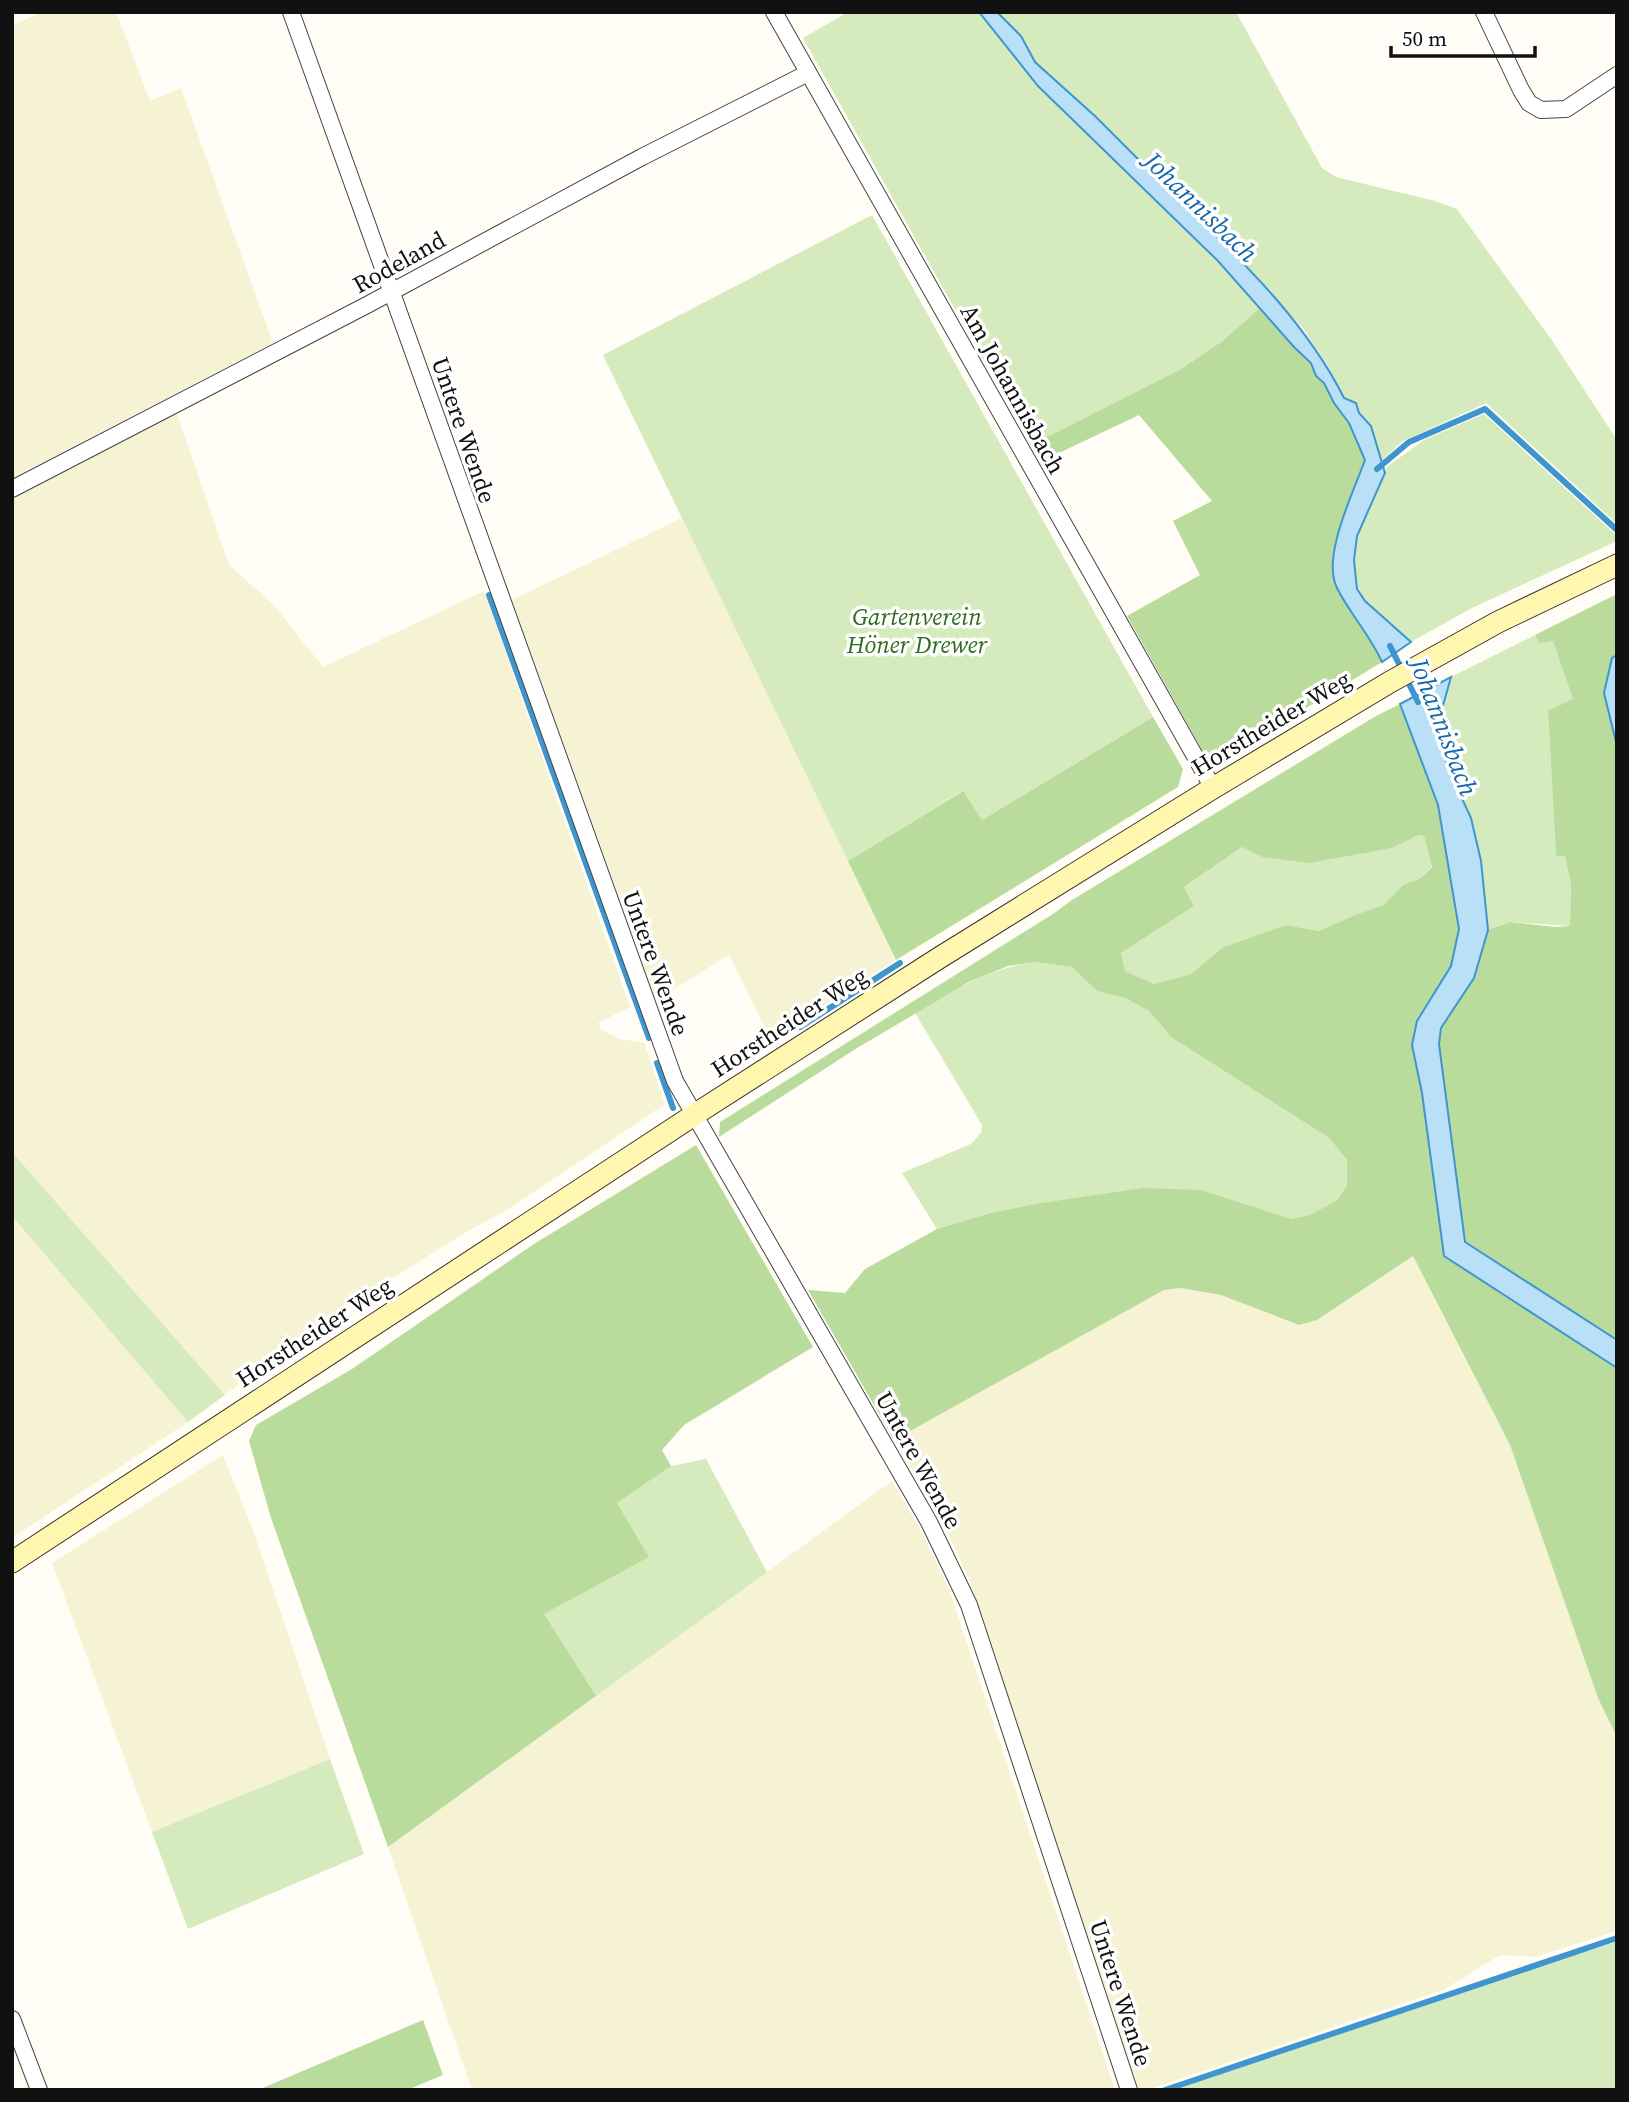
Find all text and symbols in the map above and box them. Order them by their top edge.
scale bar [1391,14,1534,58]
text: 50 m [1402,24,1447,53]
water label: Johannisbach [1134,142,1266,270]
street label: Rodeland [347,223,452,301]
street label: Am Johannisbach [953,298,1073,480]
street label: Untere Wende [424,353,504,507]
park label: Gartenverein Höner Drewer [846,600,989,661]
water label: Johannisbach [1400,650,1487,801]
street label: Horstheider Weg [1185,662,1357,784]
street label: Untere Wende [614,886,698,1040]
street label: Horstheider Weg [704,959,874,1085]
street label: Horstheider Weg [229,1269,399,1395]
street label: Untere Wende [868,1385,970,1535]
street label: Untere Wende [1082,1916,1160,2070]

